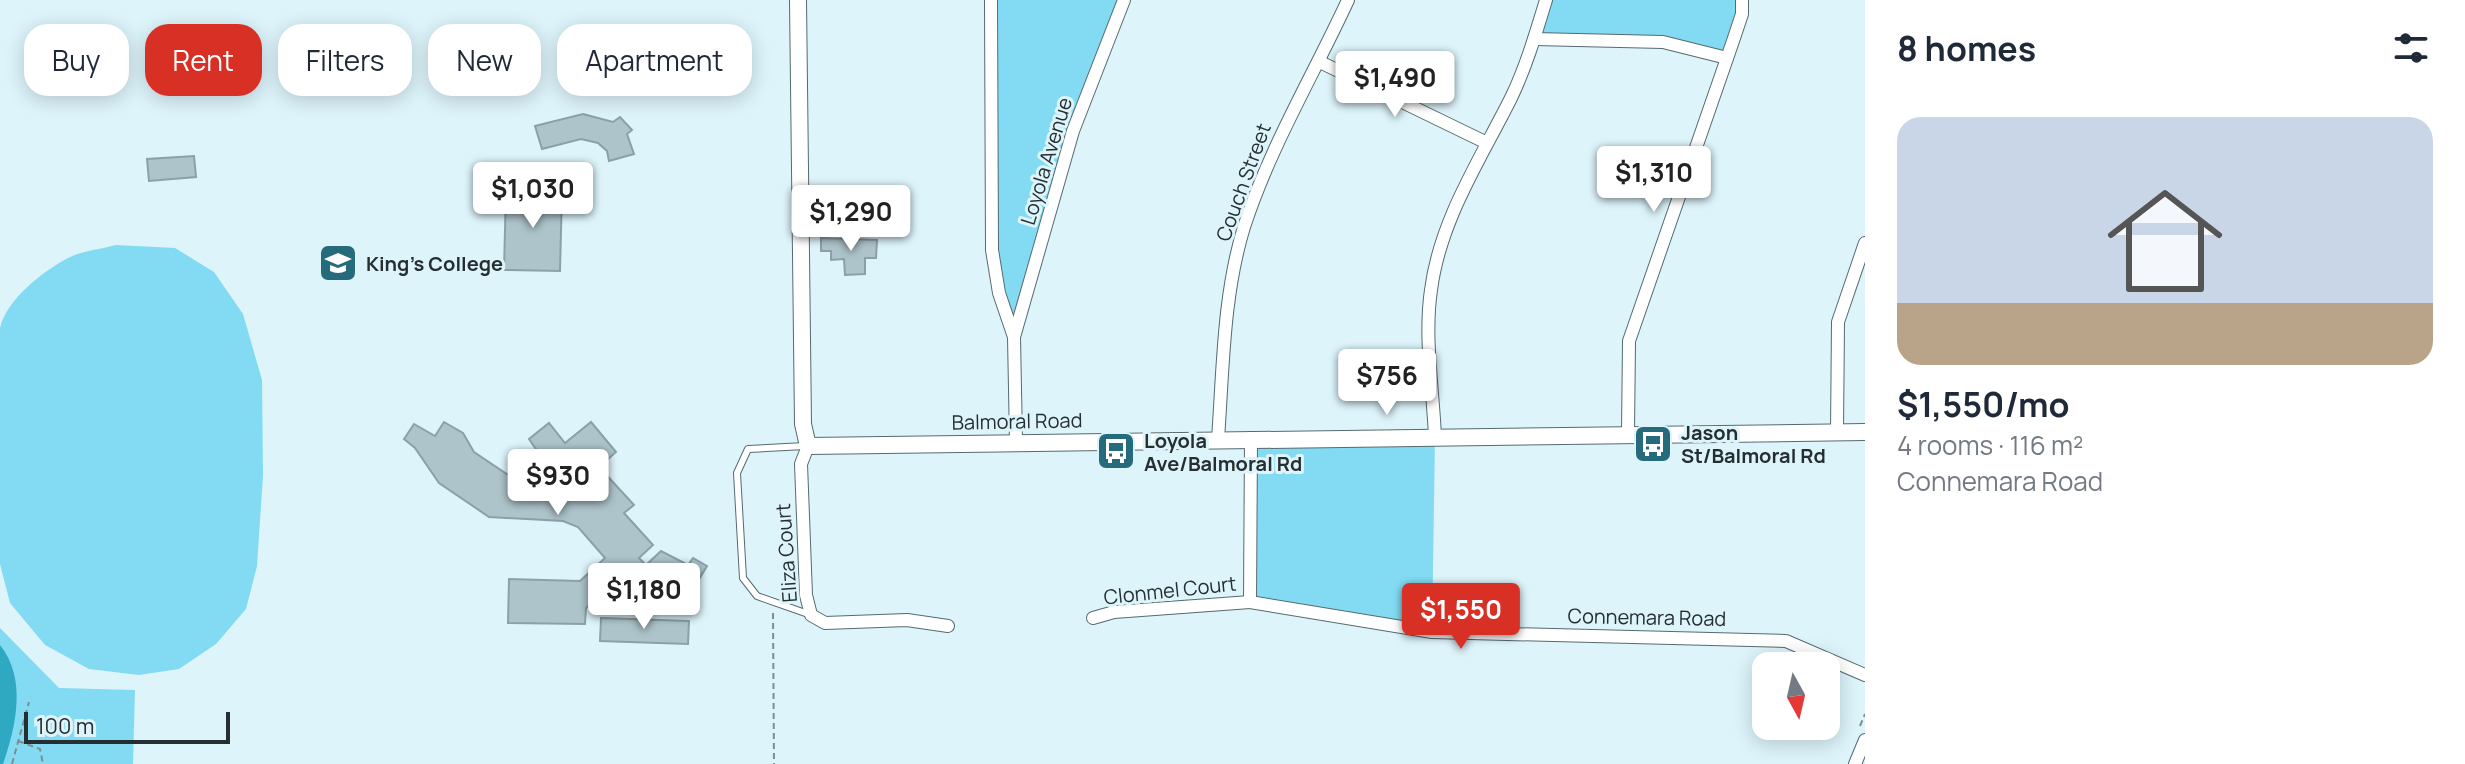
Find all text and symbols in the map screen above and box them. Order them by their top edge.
chip: Buy [24,24,129,96]
chip: Rent [145,24,262,96]
chip: Filters [278,24,412,96]
chip: New [428,24,541,96]
chip: Apartment [557,24,752,96]
text: 8 homes [1897,25,2036,71]
icon: filters [2389,26,2433,70]
pin: $1,490 [1330,51,1460,119]
text: $1,490 [1353,59,1437,95]
street label: Loyola Avenue [1014,94,1078,228]
street label: Couch Street [1209,119,1277,245]
pin: $1,310 [1589,146,1719,214]
text: $1,310 [1615,154,1693,190]
pin: $1,030 [468,162,598,230]
icon: home [2093,169,2237,313]
text: $1,030 [491,170,575,206]
pin: $1,290 [786,185,916,253]
text: $1,290 [809,193,893,229]
school or university icon: King's College [317,242,359,284]
place label: King's College [366,250,503,277]
pin: $756 [1340,349,1434,417]
text: $756 [1356,357,1418,393]
text: $1,550/mo [1897,381,2069,427]
street label: Balmoral Road [951,406,1083,436]
place label: Jason St/Balmoral Rd [1681,419,1826,469]
bus stop icon: Jason St/Balmoral Rd [1632,423,1674,465]
place label: Loyola Ave/Balmoral Rd [1144,427,1302,477]
text: 4 rooms · 116 m² [1897,427,2083,463]
bus stop icon: Loyola Ave/Balmoral Rd [1095,430,1137,472]
pin: $930 [511,449,605,517]
text: $930 [526,457,590,493]
text: Connemara Road [1897,463,2103,499]
street label: Eliza Court [769,503,803,603]
pin: $1,180 [579,563,709,631]
street label: Clonmel Court [1102,570,1238,610]
text: $1,180 [606,571,682,607]
pin: $1,550 [1396,583,1526,651]
text: $1,550 [1420,591,1502,627]
street label: Connemara Road [1567,602,1727,632]
north arrow [1752,652,1840,740]
map controls [1752,652,1840,740]
scale bar [24,708,230,744]
text: 100 m [36,711,94,741]

